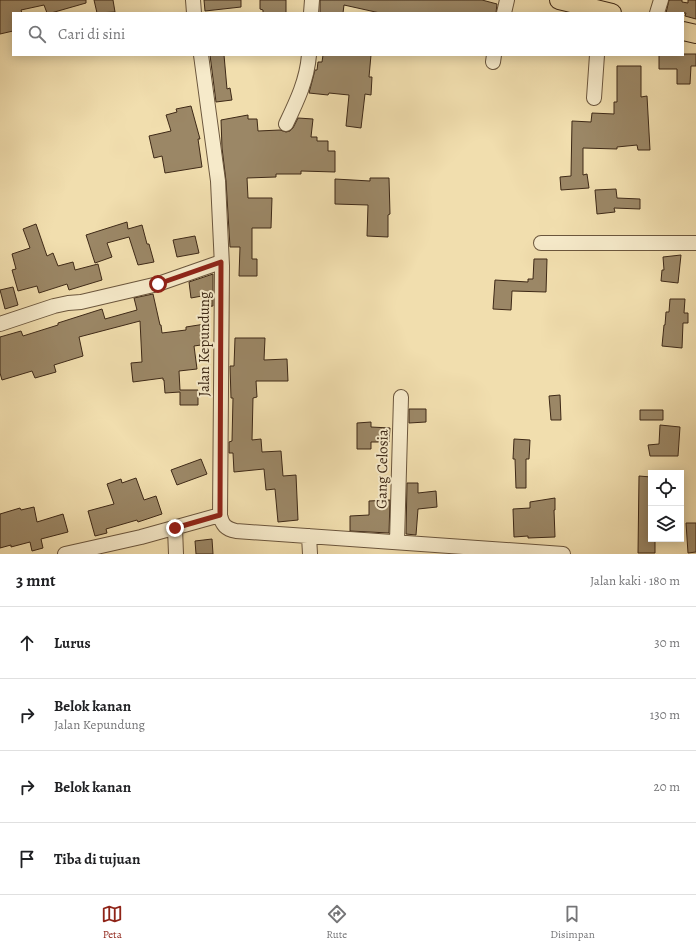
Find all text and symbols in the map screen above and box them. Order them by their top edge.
search box [12,12,684,56]
icon: search [26,23,48,45]
text: Cari di sini [58,24,125,44]
route start [149,275,167,293]
street label: Jalan Kepundung [194,291,214,397]
street label: Gang Celosia [371,429,393,509]
map controls [648,470,684,542]
button: locate [648,470,684,506]
button: layers [648,506,684,542]
route end [166,519,184,537]
text: 3 mnt [16,569,56,592]
text: Jalan kaki · 180 m [590,572,680,589]
icon: ahead [16,632,38,654]
text: Lurus [54,633,91,653]
text: 30 m [654,634,680,651]
text: Belok kanan [54,696,131,716]
icon: right [16,704,38,726]
text: 130 m [650,706,680,723]
text: Jalan Kepundung [54,716,145,733]
icon: right [16,776,38,798]
text: Belok kanan [54,777,131,797]
text: 20 m [654,778,680,795]
icon: arrive [16,848,38,870]
text: Tiba di tujuan [54,849,140,869]
tab: Peta [101,903,123,942]
tab: Rute [326,903,348,942]
tab: Disimpan [550,903,595,942]

